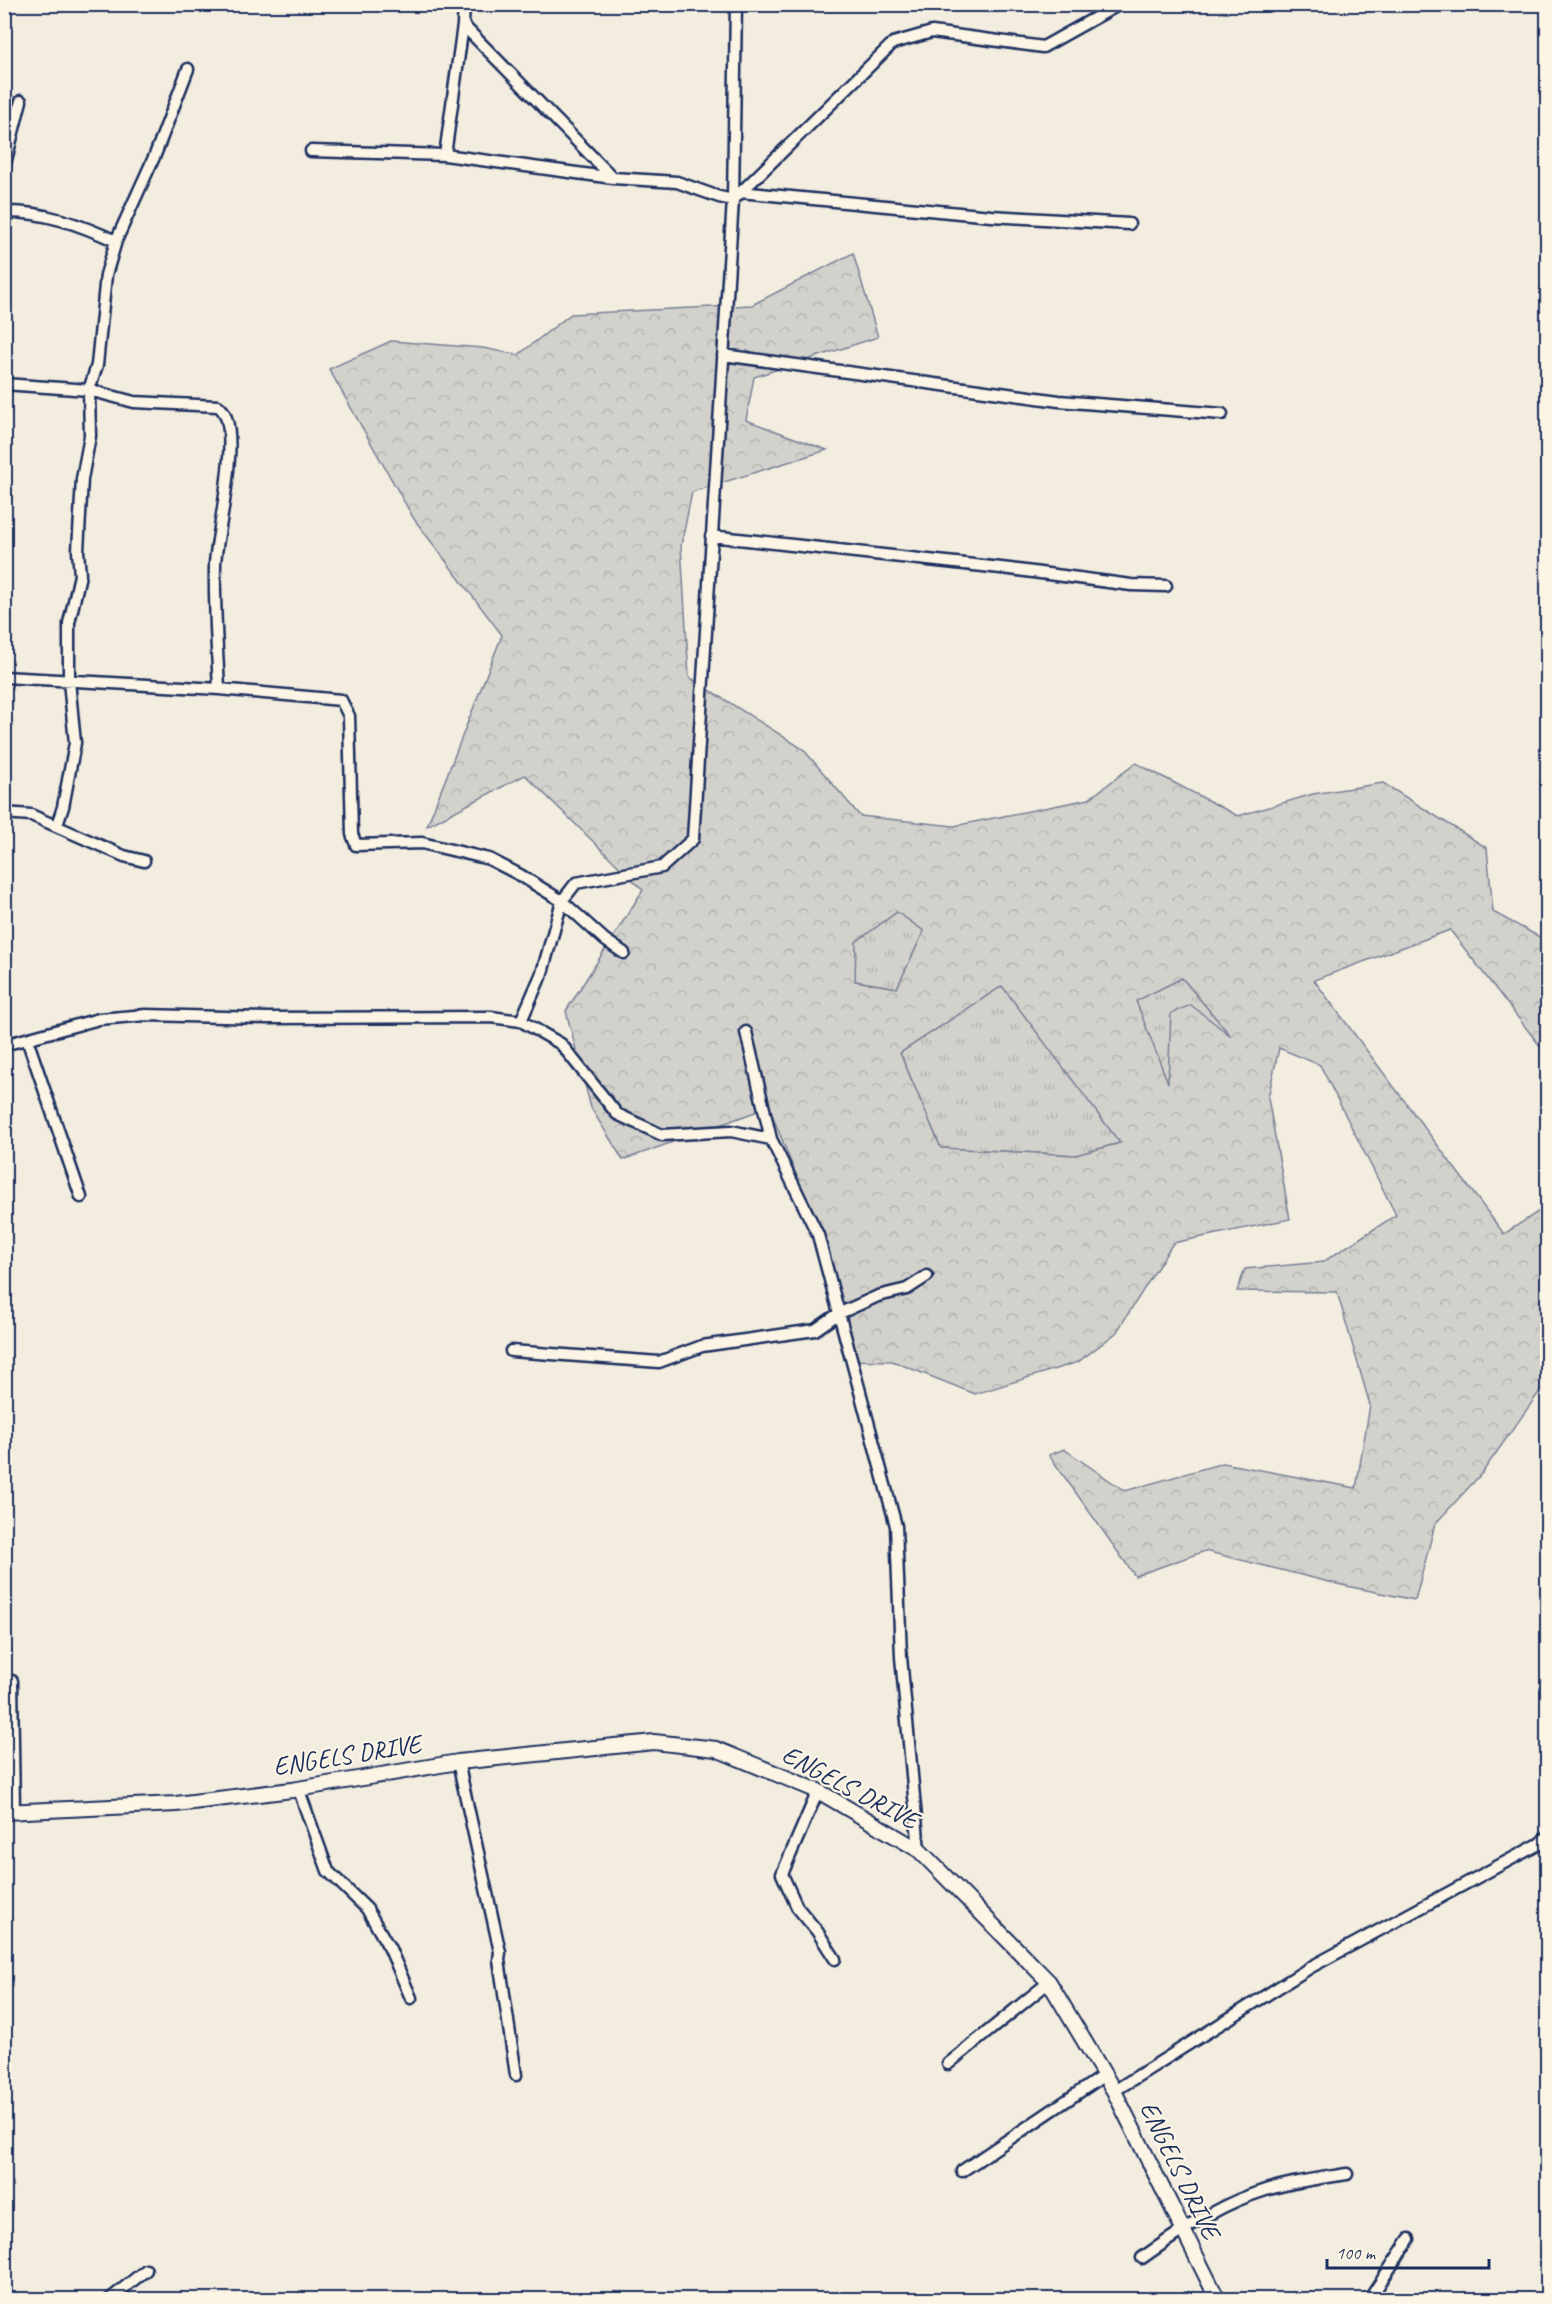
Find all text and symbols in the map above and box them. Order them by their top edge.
street label: ENGELS DRIVE [271,1727,426,1783]
street label: ENGELS DRIVE [776,1737,926,1838]
street label: ENGELS DRIVE [1132,2096,1229,2247]
scale bar [1327,2232,1489,2270]
text: 100 m [1336,2242,1377,2264]

